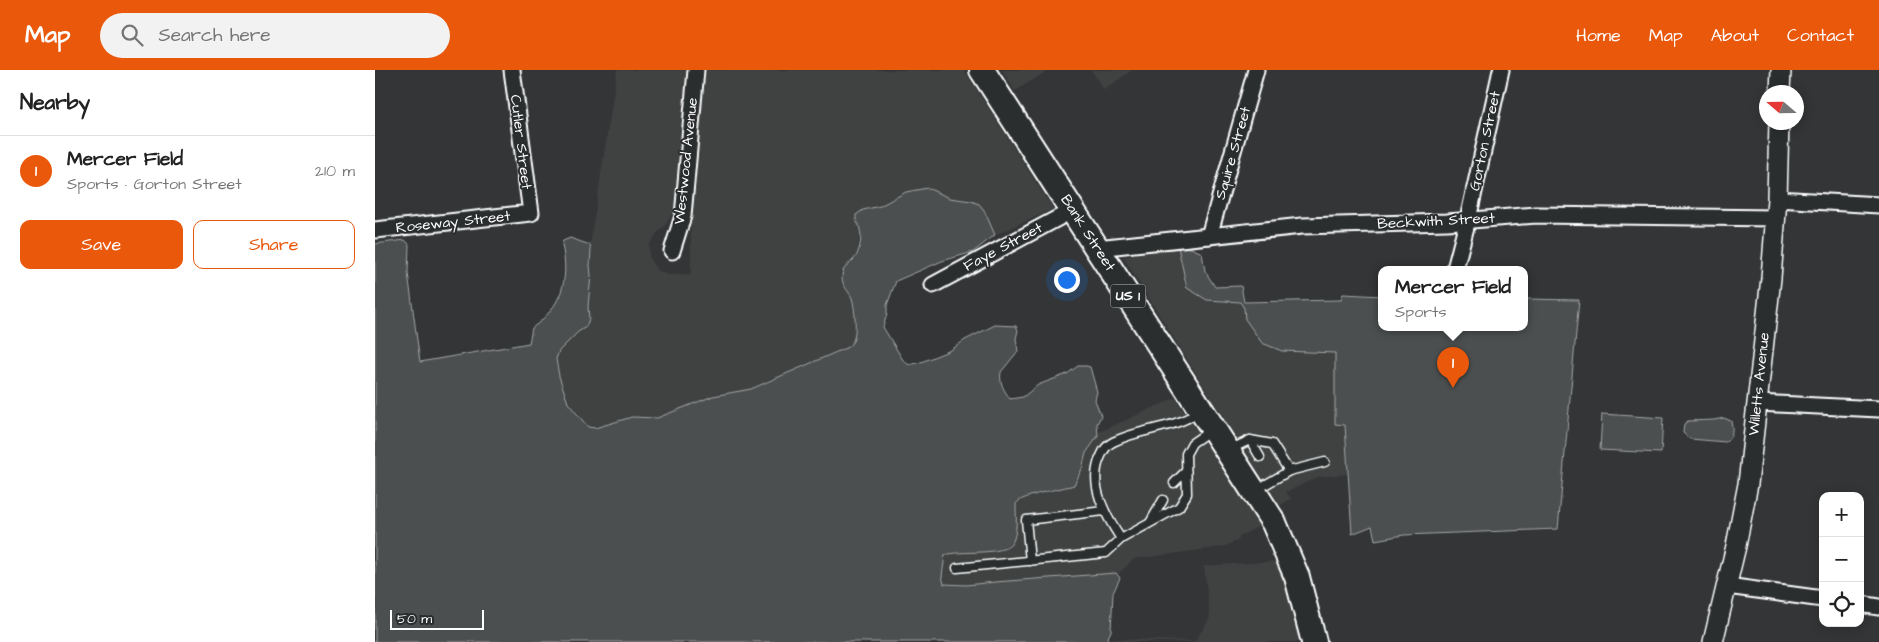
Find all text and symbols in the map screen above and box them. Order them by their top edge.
search box [100,13,450,58]
text: Map [25,18,70,52]
icon: search [118,21,146,49]
text: Search here [158,22,271,49]
text: Home [1576,23,1621,48]
text: Map [1649,23,1683,48]
text: About [1711,23,1759,48]
text: Contact [1787,23,1854,48]
north arrow [1759,85,1804,130]
text: Nearby [20,88,90,117]
street label: Gorton Street [1464,89,1506,193]
street label: Cutler Street [505,93,537,191]
street label: Westwood Avenue [669,97,703,225]
street label: Squire Street [1210,104,1256,202]
text: Mercer Field [67,146,183,173]
text: 1 [35,160,37,182]
text: 210 m [315,160,355,182]
text: Sports · Gorton Street [67,173,242,195]
street label: Bank Street [1055,191,1121,275]
street label: Roseway Street [395,206,511,239]
street label: Beckwith Street [1377,207,1495,235]
street label: Faye Street [960,217,1047,277]
button: Save [20,220,183,269]
button: Share [193,220,355,269]
popup [1378,266,1528,331]
your location [1054,267,1080,293]
text: Mercer Field [1395,274,1511,301]
road number: US 1 [1111,285,1145,308]
text: Sports [1395,301,1447,323]
street label: Willetts Avenue [1743,331,1775,437]
pin: 1 [1437,347,1469,388]
map controls [1819,492,1864,627]
button: + [1819,492,1864,537]
button: − [1819,537,1864,582]
button: locate [1819,582,1864,627]
scale bar [390,607,484,630]
text: 50 m [397,609,432,629]

